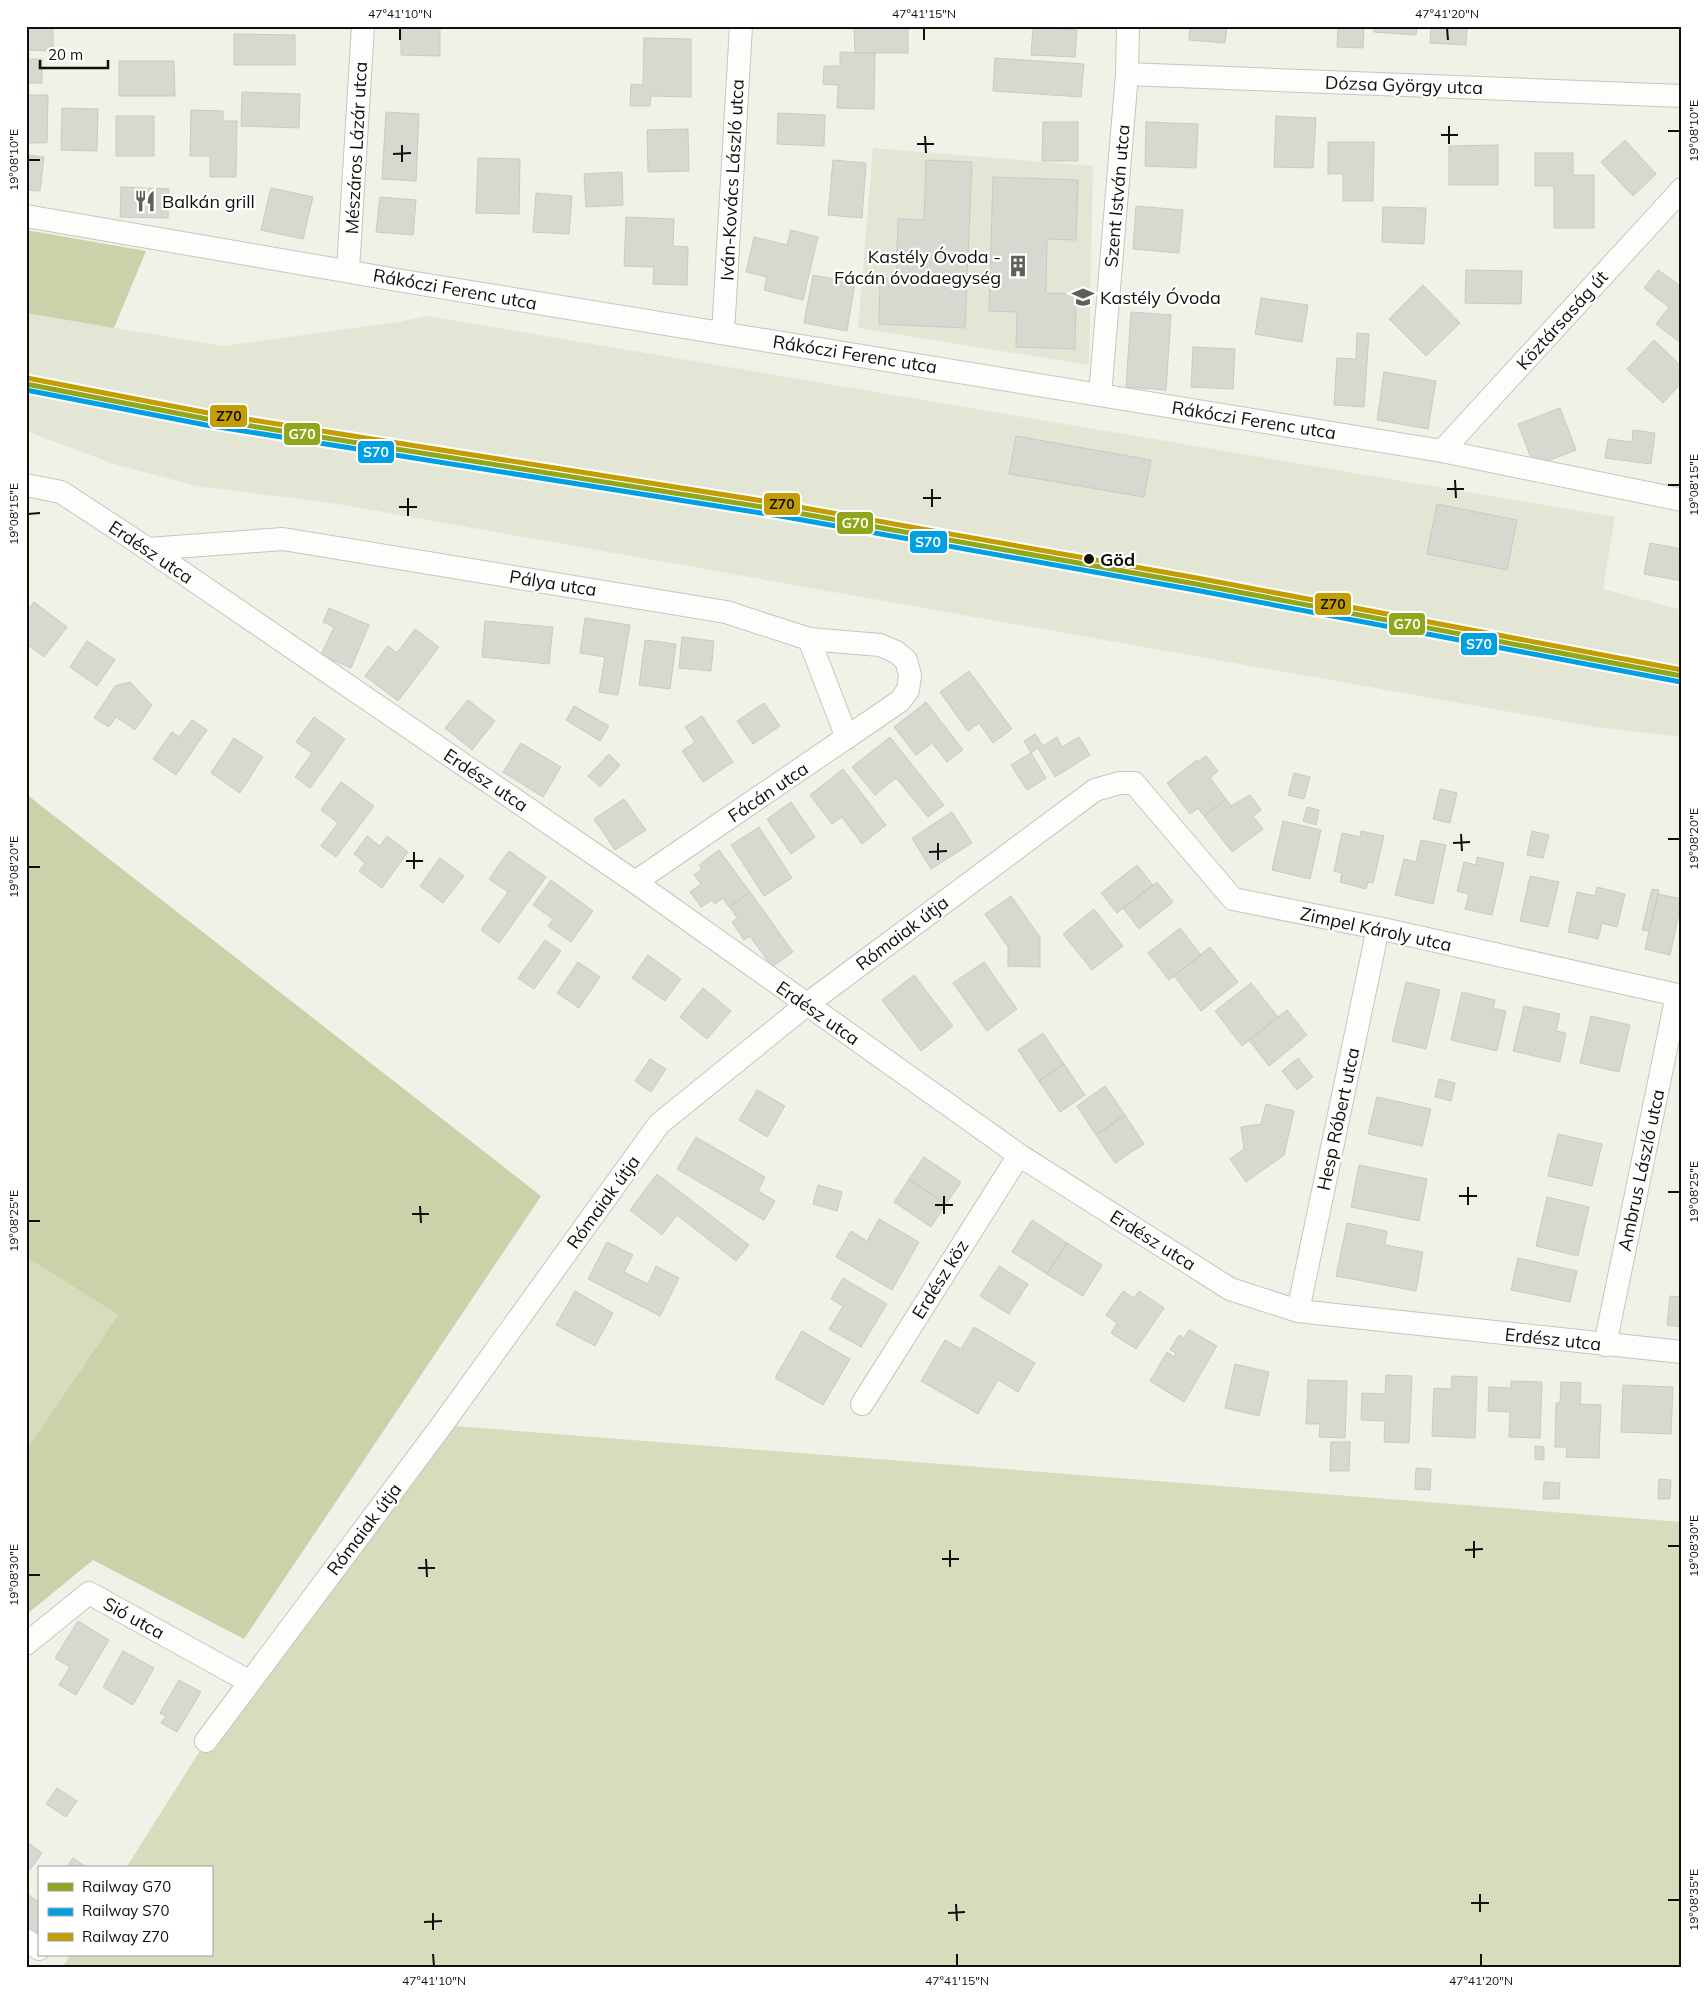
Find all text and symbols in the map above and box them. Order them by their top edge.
text: 47°41'10"N [368,6,432,21]
text: 47°41'15"N [892,6,956,21]
text: 47°41'20"N [1415,6,1479,21]
scale bar [40,38,108,70]
text: 20 m [48,45,83,64]
street label: Mészáros Lázár utca [340,61,372,235]
street label: Dózsa György utca [1325,71,1483,99]
street label: Iván-Kovács László utca [715,79,749,281]
text: 19°08'10"E [1686,100,1701,162]
street label: Szent István utca [1099,124,1135,268]
text: 19°08'10"E [6,129,21,191]
restaurant icon: Balkán grill [132,188,158,214]
place label: Balkán grill [162,190,255,213]
place label: Kastély Óvoda - Fácán óvodaegység [834,245,1001,289]
building icon: Kastély Óvoda - Fácán óvodaegység [1005,253,1031,279]
street label: Rákóczi Ferenc utca [371,263,539,315]
street label: Köztársaság út [1511,266,1613,374]
school or university icon: Kastély Óvoda [1070,284,1096,310]
place label: Kastély Óvoda [1100,286,1221,309]
street label: Rákóczi Ferenc utca [771,330,939,378]
street label: Rákóczi Ferenc utca [1170,396,1338,444]
line badge: Z70 [209,404,248,428]
text: Z70 [216,407,242,425]
line badge: G70 [283,422,321,446]
text: G70 [288,425,316,443]
line badge: S70 [357,440,395,464]
text: S70 [363,443,389,461]
text: 19°08'15"E [1686,454,1701,516]
text: 19°08'15"E [6,483,21,545]
line badge: Z70 [763,492,801,516]
text: Z70 [769,495,795,513]
line badge: G70 [836,511,874,535]
text: G70 [841,514,869,532]
street label: Erdész utca [104,515,198,589]
line badge: S70 [909,530,948,554]
text: S70 [915,533,941,551]
place label: Göd [1100,548,1135,571]
marker: Göd [1082,552,1096,566]
street label: Pálya utca [508,565,598,601]
line badge: Z70 [1314,592,1352,616]
text: Z70 [1320,595,1346,613]
line badge: G70 [1388,612,1426,636]
text: G70 [1393,615,1421,633]
line badge: S70 [1460,632,1498,656]
text: S70 [1466,635,1492,653]
street label: Erdész utca [439,743,533,817]
street label: Fácán utca [723,757,813,827]
text: 19°08'20"E [1686,808,1701,870]
text: 19°08'20"E [6,836,21,898]
street label: Rómaiak útja [851,891,953,975]
street label: Zimpel Károly utca [1298,902,1454,956]
street label: Erdész utca [772,976,864,1050]
street label: Hesp Róbert utca [1312,1046,1364,1192]
street label: Ambrus László utca [1613,1087,1669,1253]
street label: Rómaiak útja [561,1151,645,1253]
text: 19°08'25"E [1686,1161,1701,1223]
text: 19°08'25"E [6,1190,21,1252]
street label: Erdész utca [1106,1205,1200,1275]
street label: Erdész köz [907,1235,973,1323]
street label: Erdész utca [1504,1323,1602,1355]
street label: Rómaiak útja [322,1478,406,1580]
text: 19°08'30"E [1686,1515,1701,1577]
text: 19°08'30"E [6,1544,21,1606]
street label: Sió utca [99,1592,169,1644]
legend [38,1866,212,1956]
text: 19°08'35"E [1686,1869,1701,1931]
text: Railway G70 [82,1877,171,1896]
text: Railway S70 [82,1901,170,1920]
text: Railway Z70 [82,1927,169,1946]
text: 47°41'10"N [402,1973,466,1988]
text: 47°41'15"N [925,1973,989,1988]
text: 47°41'20"N [1449,1973,1513,1988]

